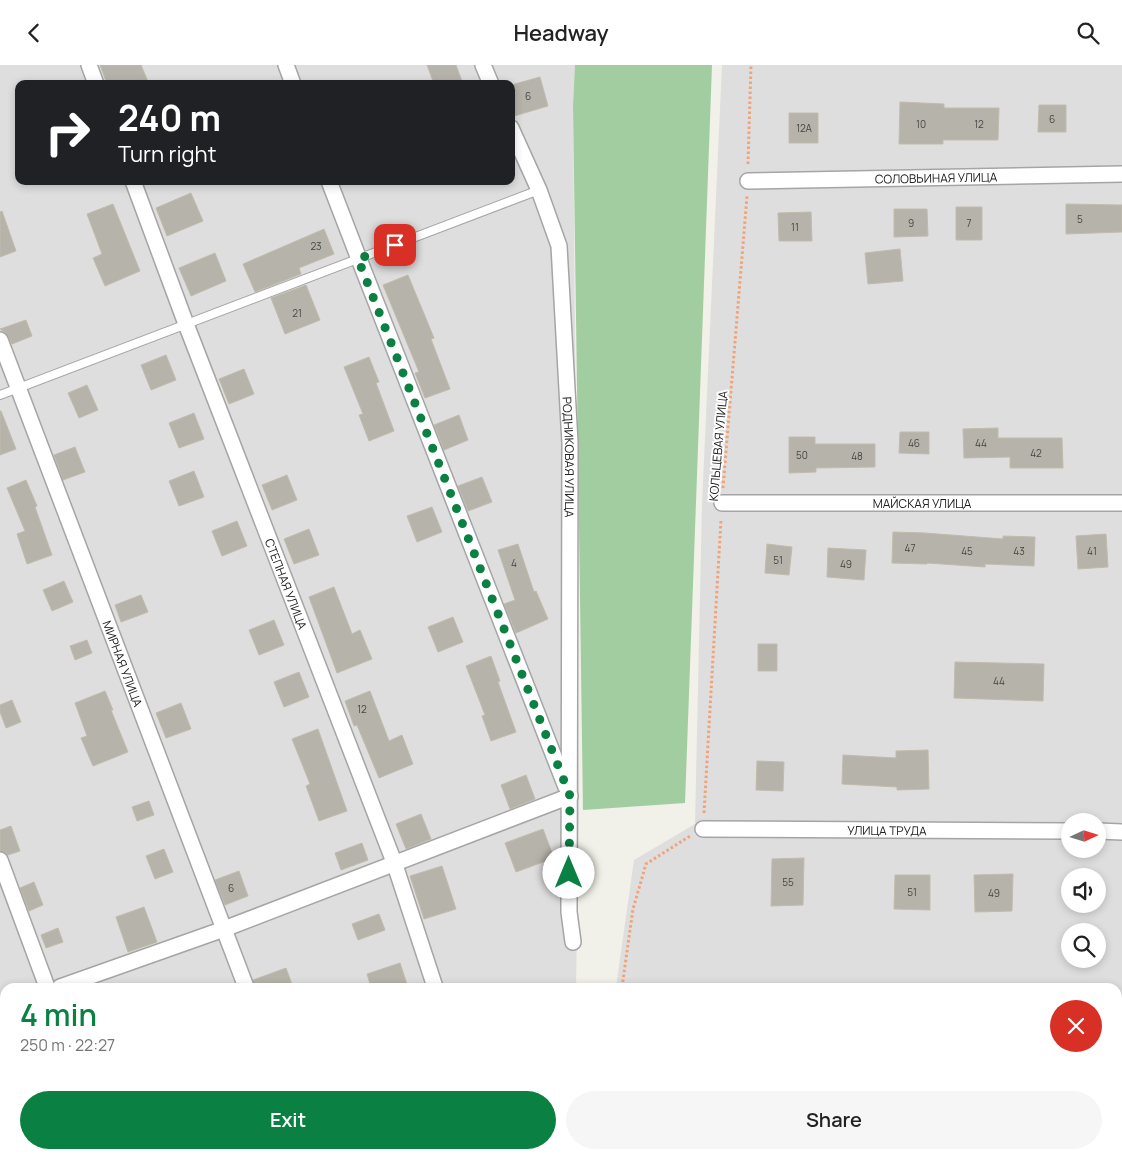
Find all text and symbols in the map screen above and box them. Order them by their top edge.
text: Headway [513,18,609,48]
icon: back [20,19,48,47]
icon: search [1074,19,1102,47]
house number: 6 [525,89,531,103]
text: 240 m [118,94,221,142]
icon: right [35,100,100,165]
house number: 6 [1049,112,1055,126]
house number: 10 [916,117,926,131]
house number: 12 [974,117,984,131]
house number: 12А [796,121,813,135]
text: Turn right [118,139,216,169]
street label: СОЛОВЬИНАЯ УЛИЦА [875,168,998,187]
house number: 5 [1077,212,1083,226]
house number: 9 [908,216,914,230]
house number: 7 [966,216,972,230]
house number: 11 [791,220,799,234]
pin [374,224,416,266]
icon: arrive [381,231,409,259]
house number: 23 [310,239,322,253]
house number: 21 [292,306,302,320]
street label: КОЛЬЦЕВАЯ УЛИЦА [705,390,731,502]
street label: РОДНИКОВАЯ УЛИЦА [559,396,579,518]
house number: 46 [908,436,920,450]
house number: 44 [975,436,987,450]
house number: 42 [1030,446,1042,460]
house number: 50 [796,448,808,462]
house number: 48 [851,449,863,463]
street label: МАЙСКАЯ УЛИЦА [873,495,972,512]
street label: СТЕПНАЯ УЛИЦА [261,536,312,632]
house number: 47 [905,541,915,555]
house number: 45 [961,544,973,558]
house number: 43 [1013,544,1025,558]
house number: 41 [1087,544,1097,558]
house number: 51 [773,553,783,567]
house number: 4 [511,556,517,570]
house number: 49 [840,557,852,571]
street label: МИРНАЯ УЛИЦА [99,618,147,709]
house number: 44 [993,674,1005,688]
house number: 12 [357,702,367,716]
north arrow [1061,813,1106,857]
map controls [1061,813,1106,968]
street label: УЛИЦА ТРУДА [847,821,927,839]
position arrow [542,846,594,898]
button: sound [1061,868,1106,913]
house number: 55 [782,875,794,889]
house number: 6 [228,881,234,895]
house number: 51 [907,885,917,899]
house number: 49 [988,886,1000,900]
button: search [1061,923,1106,968]
text: 4 min [20,994,97,1035]
button: close [1050,1000,1102,1052]
text: 250 m · 22:27 [20,1034,115,1056]
button: Exit [20,1091,556,1149]
button: Share [566,1091,1102,1149]

